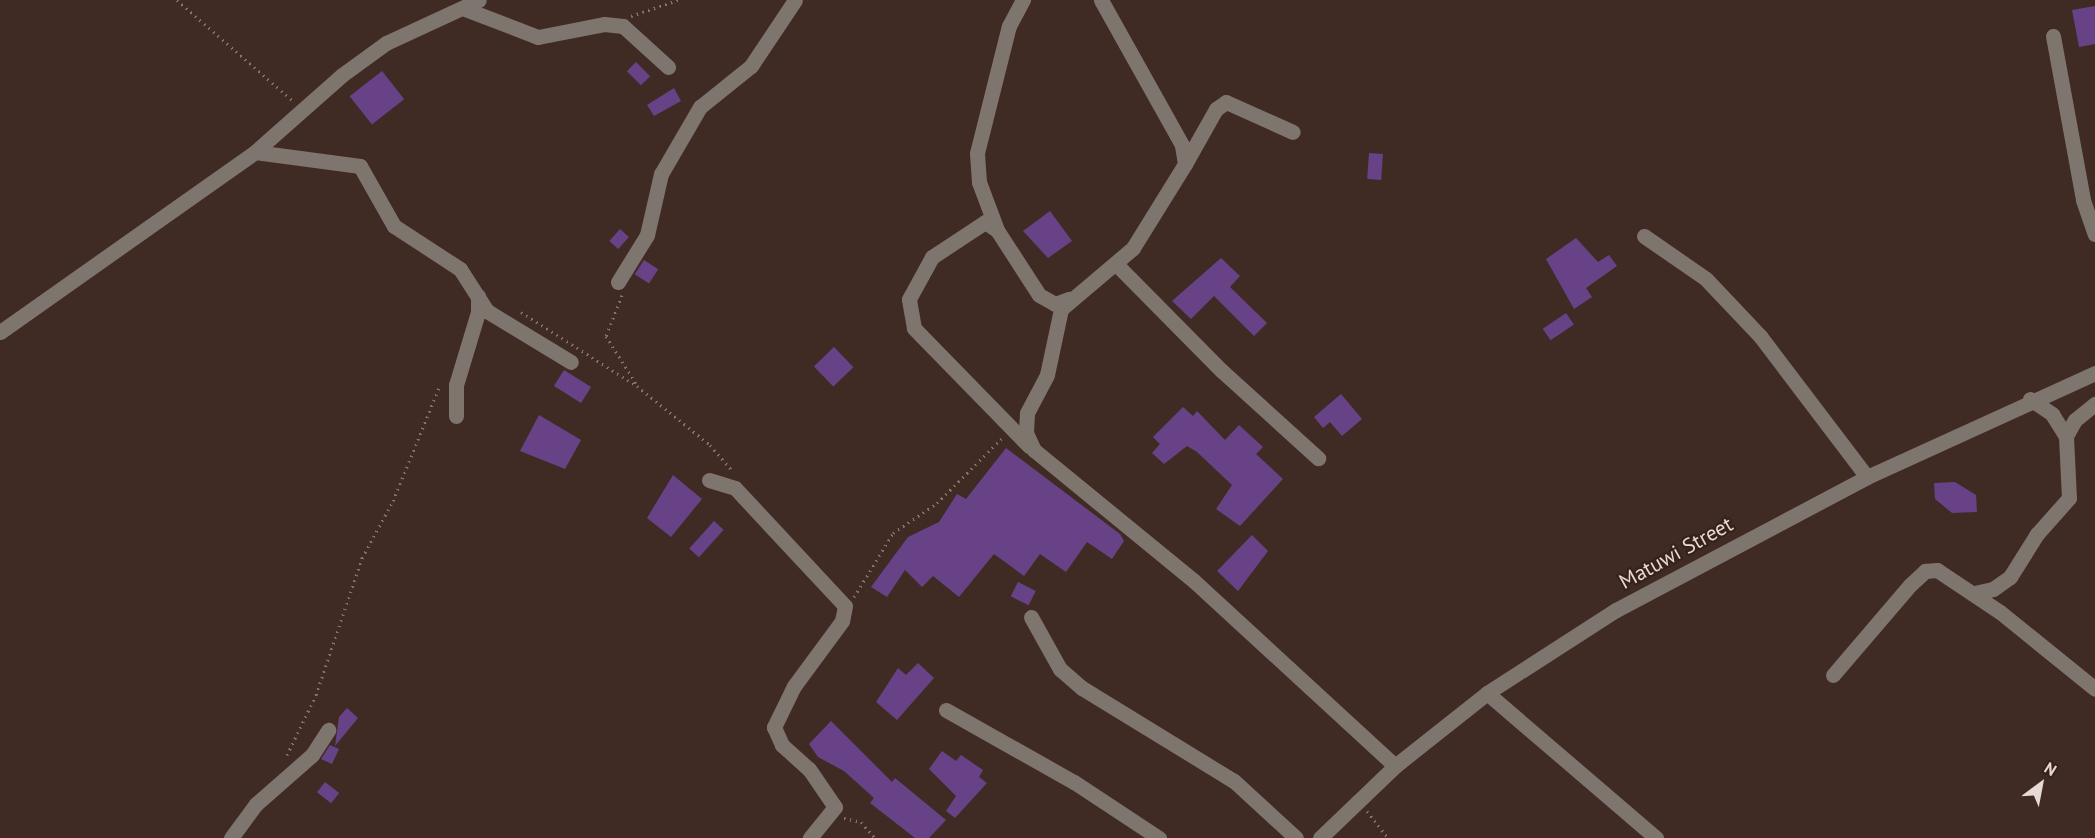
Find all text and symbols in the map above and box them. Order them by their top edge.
street label: Matuwi Street [1615,511,1737,595]
north arrow [2011,754,2071,814]
text: N [2041,757,2060,780]

